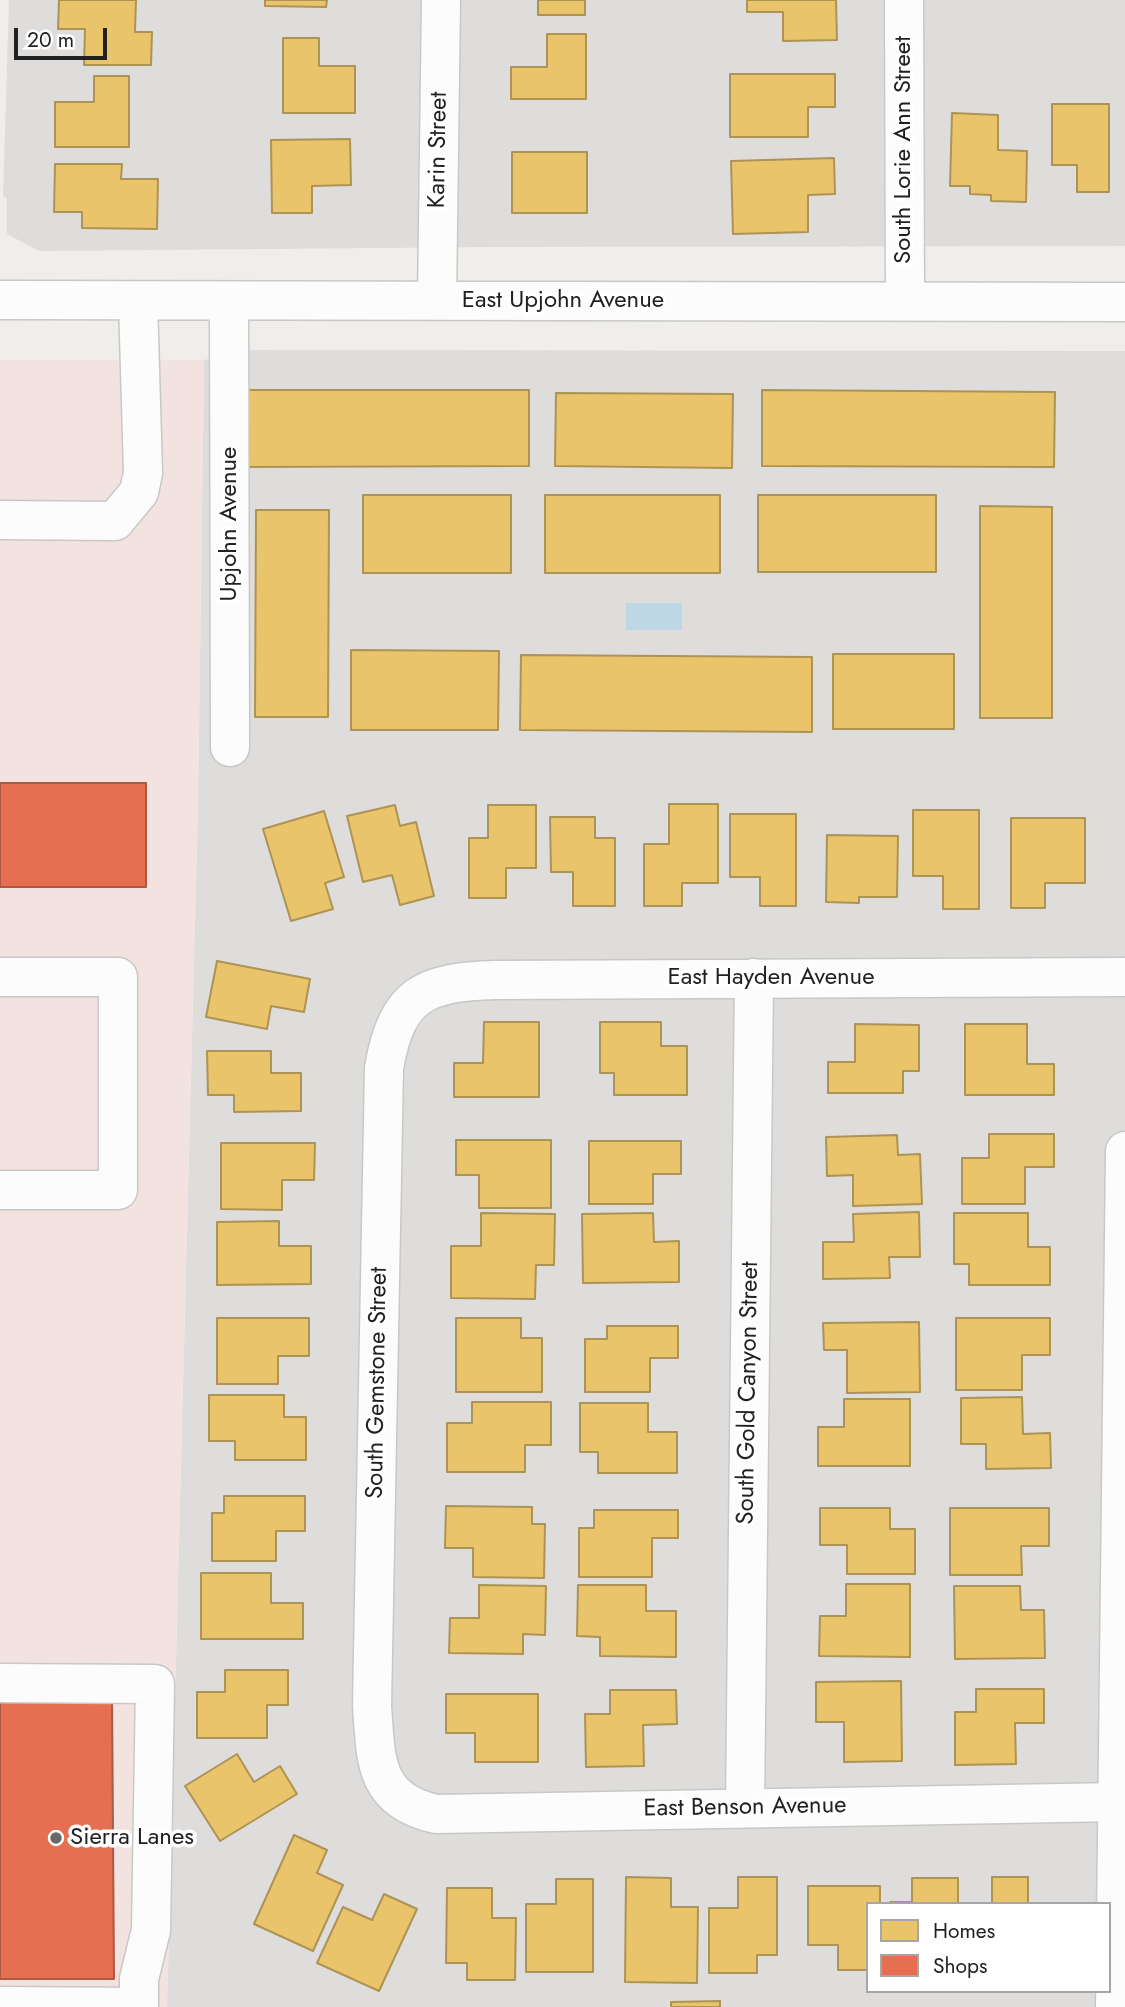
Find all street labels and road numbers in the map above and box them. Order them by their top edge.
street label: South Lorie Ann Street [890,36,918,264]
street label: Karin Street [424,91,454,209]
street label: East Upjohn Avenue [462,287,664,315]
street label: Upjohn Avenue [216,447,244,601]
street label: East Hayden Avenue [667,964,875,992]
street label: South Gold Canyon Street [732,1261,766,1525]
street label: South Gemstone Street [362,1267,394,1499]
street label: East Benson Avenue [643,1792,847,1824]

